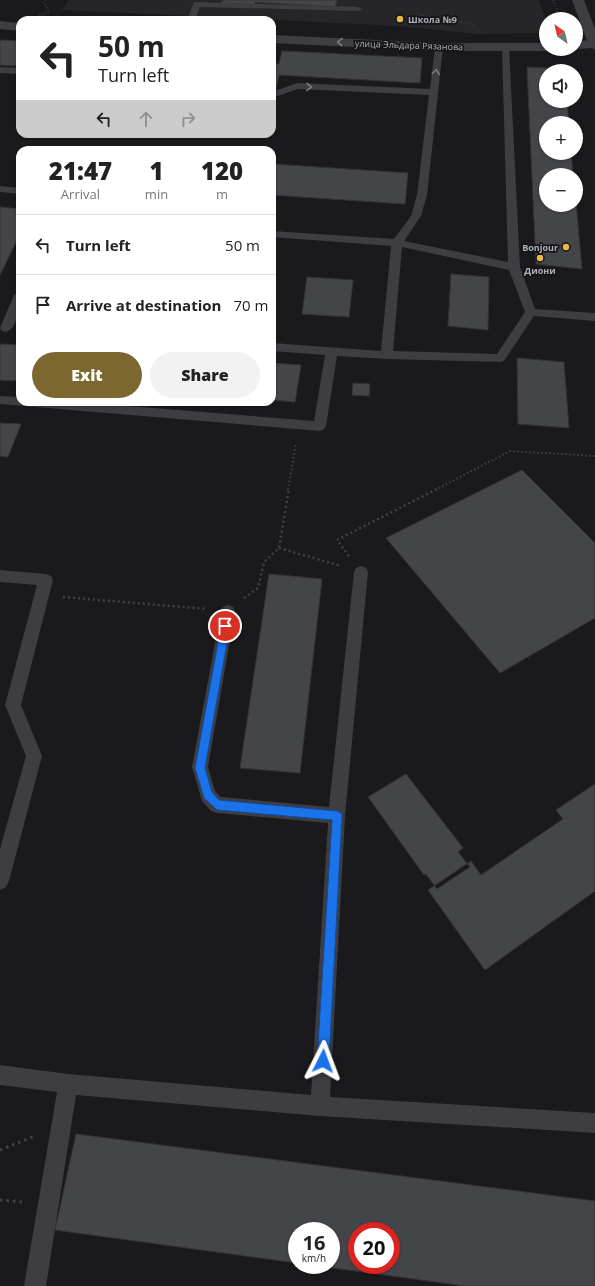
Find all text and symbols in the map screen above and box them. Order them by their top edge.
north arrow [539,12,583,56]
map controls [539,12,583,212]
place label: Школа №9 [408,13,457,26]
marker: Школа №9 [395,14,405,24]
text: 50 m [98,27,165,65]
icon: left [32,32,84,84]
street label: улица Эльдара Рязанова [355,37,463,53]
one-way arrow [337,38,343,47]
text: Turn left [98,63,169,87]
button: sound [539,64,583,108]
one-way arrow [431,69,440,75]
one-way arrow [306,82,312,91]
icon: left [93,108,115,130]
icon: ahead [135,108,157,130]
icon: right [177,108,199,130]
button: + [539,116,583,160]
text: 21:47 [49,154,112,187]
text: 1 [149,154,164,187]
text: 120 [201,154,243,187]
button: − [539,168,583,212]
text: Arrival [61,185,100,203]
text: min [145,185,168,203]
text: m [216,185,228,203]
icon: left [32,234,54,256]
text: Turn left [66,235,131,255]
text: 50 m [225,235,260,255]
place label: Bonjour [522,241,558,254]
marker: Bonjour [561,242,571,252]
marker: Диони [535,253,545,263]
place label: Диони [524,264,556,277]
icon: arrive [32,294,54,316]
text: Arrive at destination [66,295,221,315]
text: 70 m [233,295,268,315]
button: Exit [32,352,142,398]
button: Share [150,352,260,398]
pin [208,609,242,643]
icon: arrive [214,615,236,637]
position arrow [302,1040,344,1082]
speed limit sign: 20 [348,1222,400,1274]
text: 16 [303,1229,325,1256]
text: km/h [302,1251,326,1265]

